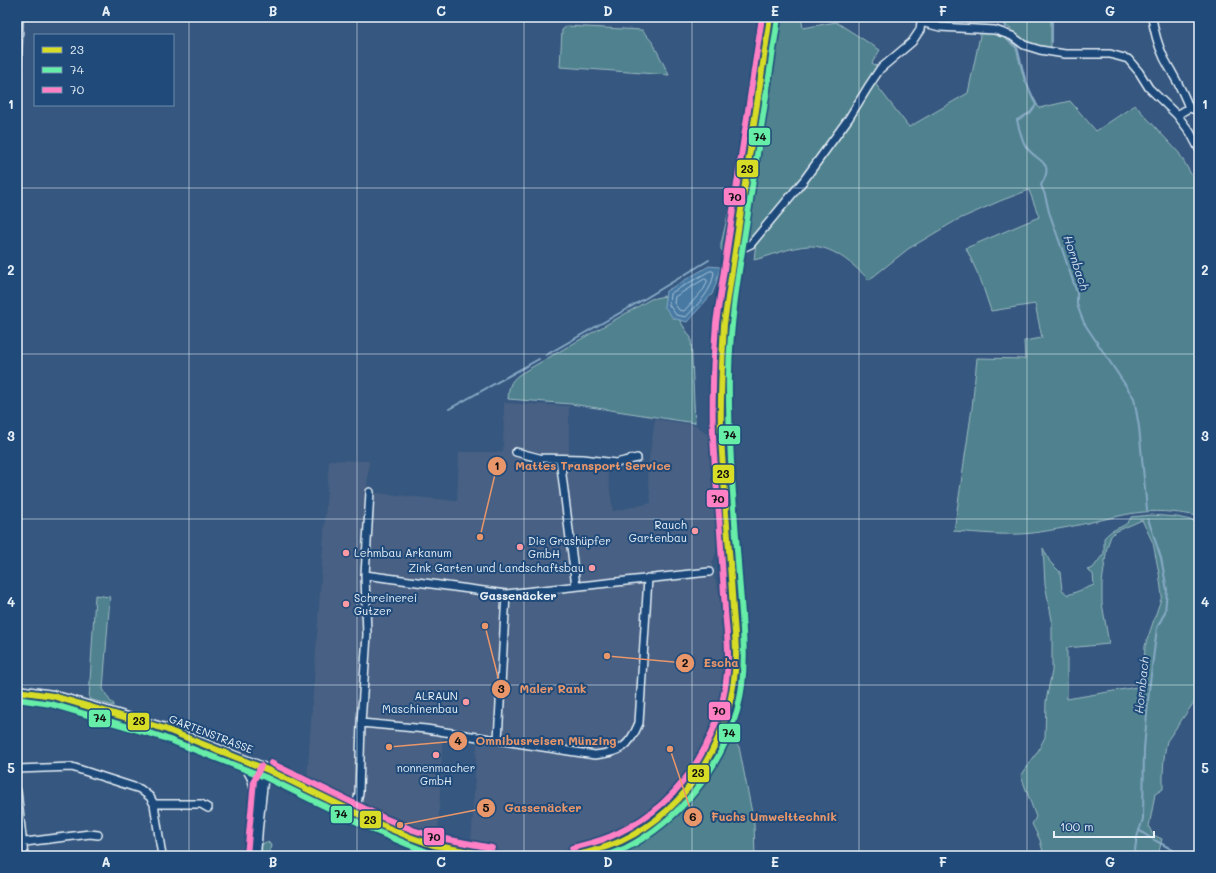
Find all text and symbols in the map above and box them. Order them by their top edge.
text: A [101,2,111,19]
text: B [269,2,278,19]
text: C [436,2,446,19]
text: D [603,2,613,19]
text: E [771,2,779,19]
text: F [939,2,947,19]
text: G [1105,2,1115,19]
legend [34,34,174,106]
text: 23 [70,41,84,57]
text: 74 [70,61,84,77]
text: 70 [70,81,85,97]
text: 1 [8,95,14,112]
text: 1 [1202,95,1208,112]
line badge: 74 [748,127,771,146]
text: 74 [753,129,767,144]
line badge: 23 [736,159,759,178]
text: 23 [741,161,754,176]
line badge: 70 [723,187,746,206]
text: 70 [728,189,742,204]
water label: Hornbach [1060,233,1093,293]
text: 2 [7,261,15,278]
text: 2 [1201,261,1209,278]
line badge: 74 [718,425,741,445]
text: 3 [7,427,15,444]
text: 74 [723,427,737,442]
text: 3 [1201,427,1209,444]
callout: Mattes Transport Service [487,454,679,478]
text: 1 [494,457,500,473]
text: Mattes Transport Service [515,457,671,473]
line badge: 23 [712,464,735,484]
text: 23 [717,466,730,481]
line badge: 70 [706,489,729,508]
text: 70 [711,491,725,506]
place label: Rauch Gartenbau [629,517,687,545]
marker: Rauch Gartenbau [690,526,700,536]
place label: Die Grashüpfer GmbH [528,533,611,561]
marker: Die Grashüpfer GmbH [515,542,525,552]
place label: Lehmbau Arkanum [354,545,452,560]
marker: Lehmbau Arkanum [341,548,351,558]
place label: Zink Garten und Landschaftsbau [408,560,584,575]
marker: Zink Garten und Landschaftsbau [587,563,597,573]
district label: Gassenäcker [479,587,557,603]
place label: Schreinerei Gutzer [354,590,417,618]
text: 4 [7,593,15,610]
text: 4 [1201,593,1209,610]
marker: Schreinerei Gutzer [341,599,351,609]
callout: Escha [675,651,747,675]
text: 2 [682,654,689,670]
text: Escha [703,654,739,670]
water label: Hornbach [1130,655,1152,714]
callout: Maler Rank [491,677,594,701]
text: 3 [497,680,505,696]
text: Maler Rank [519,680,587,696]
place label: ALRAUN Maschinenbau [382,688,458,716]
marker: ALRAUN Maschinenbau [461,697,471,707]
line badge: 70 [708,701,731,721]
text: 70 [712,703,726,718]
line badge: 74 [88,709,111,728]
text: 74 [93,710,107,725]
street label: GARTENSTRASSE [167,711,255,756]
line badge: 23 [127,712,150,731]
text: 23 [133,713,146,728]
line badge: 74 [718,723,741,743]
text: 74 [722,725,736,740]
callout: Omnibusreisen Münzing [448,729,625,753]
text: 4 [454,732,462,748]
text: Omnibusreisen Münzing [476,732,617,748]
marker: nonnenmacher GmbH [431,750,441,760]
text: 5 [7,759,15,776]
text: 5 [1201,759,1209,776]
place label: nonnenmacher GmbH [397,760,475,788]
line badge: 23 [687,764,710,783]
text: 23 [692,765,705,780]
callout: Gassenäcker [476,796,589,820]
text: 5 [482,799,490,815]
text: Gassenäcker [504,799,582,815]
line badge: 74 [330,805,353,824]
callout: Fuchs Umwelttechnik [683,805,845,829]
text: 74 [334,806,348,821]
text: 6 [689,808,697,824]
text: Fuchs Umwelttechnik [711,808,837,824]
line badge: 23 [359,810,382,829]
text: 23 [364,812,377,827]
scale bar [1054,813,1154,839]
text: 100 m [1060,818,1094,834]
line badge: 70 [423,827,445,846]
text: 70 [427,829,441,844]
text: A [101,853,111,870]
text: B [269,853,278,870]
text: C [436,853,446,870]
text: D [603,853,613,870]
text: E [771,853,779,870]
text: F [939,853,947,870]
text: G [1105,853,1115,870]

